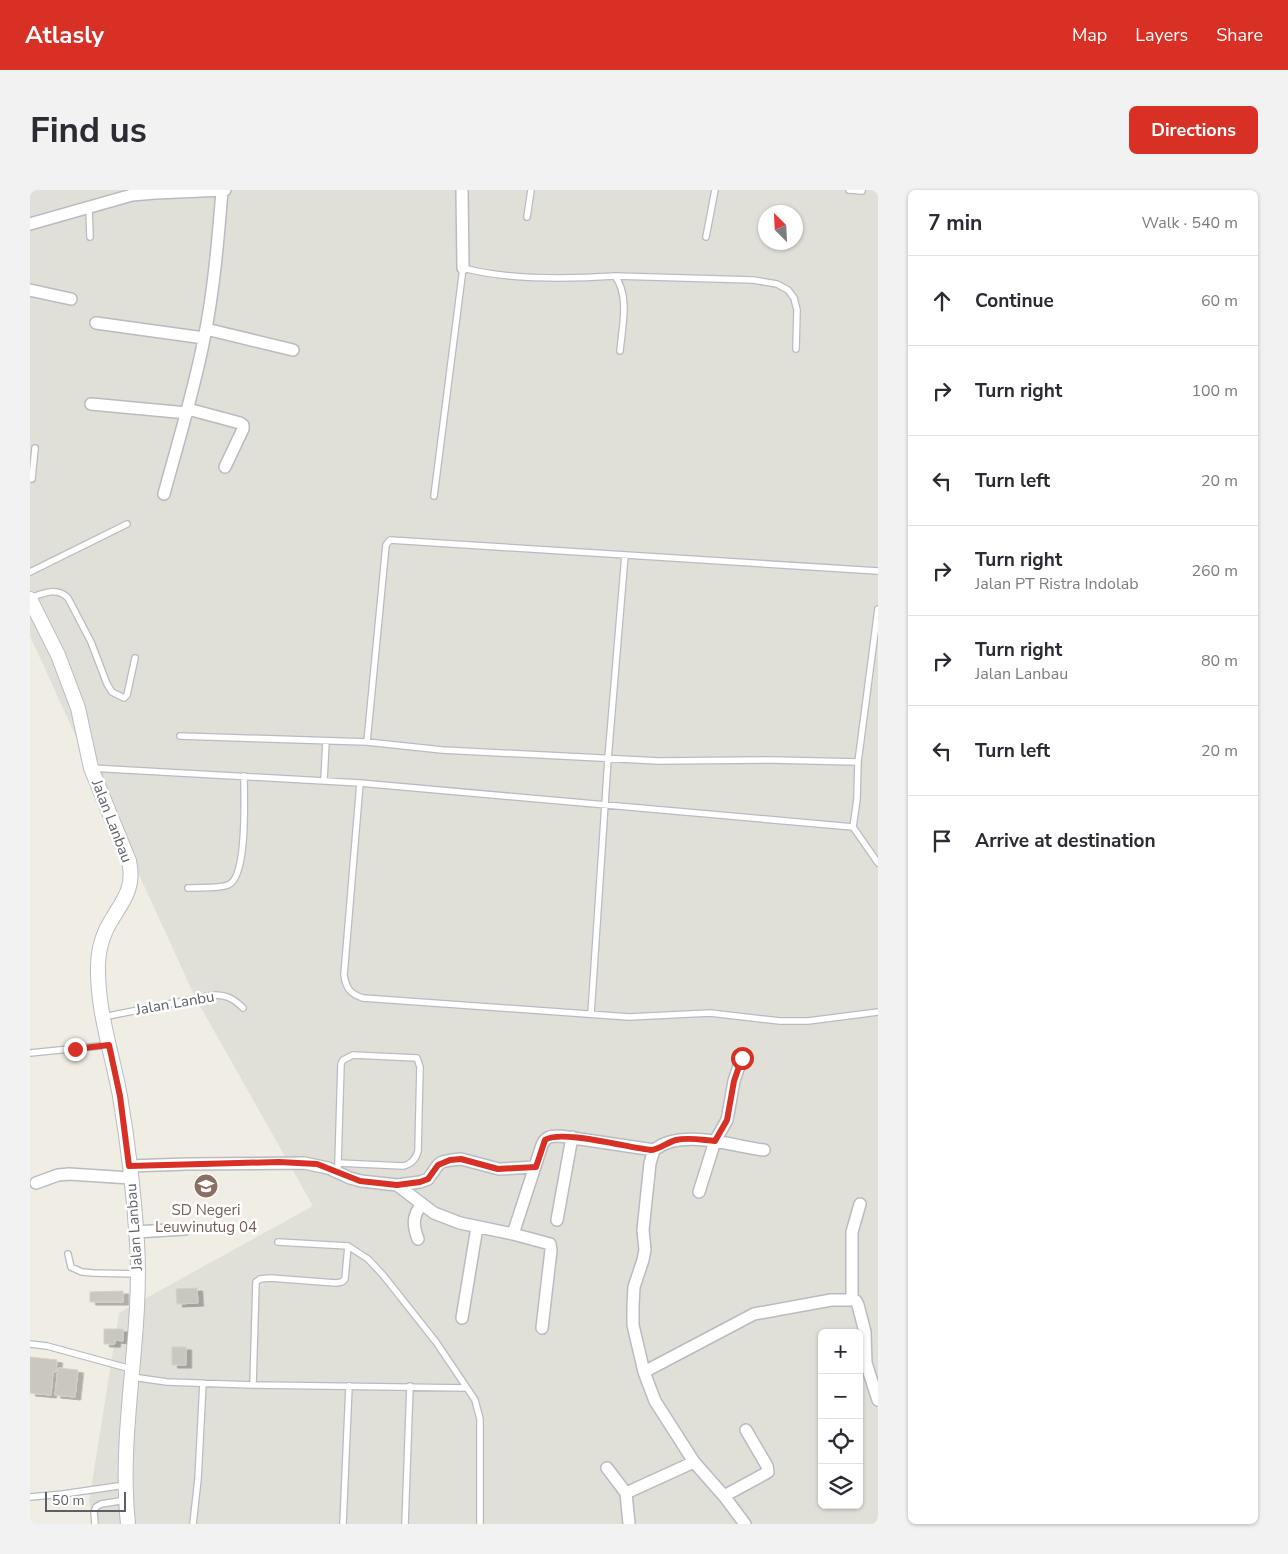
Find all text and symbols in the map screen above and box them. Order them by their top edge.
text: Atlasly [25,19,104,51]
text: Map [1072,23,1107,47]
text: Layers [1135,23,1188,47]
text: Share [1216,23,1263,47]
button: Directions [1129,106,1258,154]
text: Find us [30,107,147,154]
north arrow [758,205,803,250]
text: 7 min [928,209,982,237]
text: Walk · 540 m [1142,212,1238,234]
icon: ahead [928,287,956,315]
text: Continue [975,288,1054,314]
text: 60 m [1201,290,1238,312]
icon: right [928,377,956,405]
text: Turn right [975,378,1062,404]
text: 100 m [1191,380,1238,402]
icon: left [928,467,956,495]
text: Turn left [975,468,1050,494]
text: 20 m [1201,470,1238,492]
text: Turn right [975,547,1062,573]
icon: right [928,557,956,585]
text: 260 m [1191,560,1238,582]
text: Jalan PT Ristra Indolab [975,573,1138,595]
text: Turn right [975,637,1062,663]
icon: right [928,647,956,675]
text: 80 m [1201,650,1238,672]
text: Jalan Lanbau [975,663,1068,685]
icon: left [928,737,956,765]
text: Turn left [975,738,1050,764]
text: 20 m [1201,740,1238,762]
street label: Jalan Lanbau [87,776,137,865]
icon: arrive [928,827,956,855]
text: Arrive at destination [975,828,1156,854]
street label: Jalan Lanbu [133,986,216,1020]
route end [64,1038,87,1061]
route start [731,1047,754,1070]
school or university icon: SD Negeri Leuwinutug 04 [193,1173,219,1199]
street label: Jalan Lanbau [121,1183,147,1272]
place label: SD Negeri Leuwinutug 04 [155,1200,257,1237]
map controls [818,1329,863,1509]
button: + [818,1329,863,1374]
button: − [818,1374,863,1419]
button: locate [818,1419,863,1464]
button: layers [818,1464,863,1509]
scale bar [45,1489,126,1512]
text: 50 m [52,1491,84,1510]

